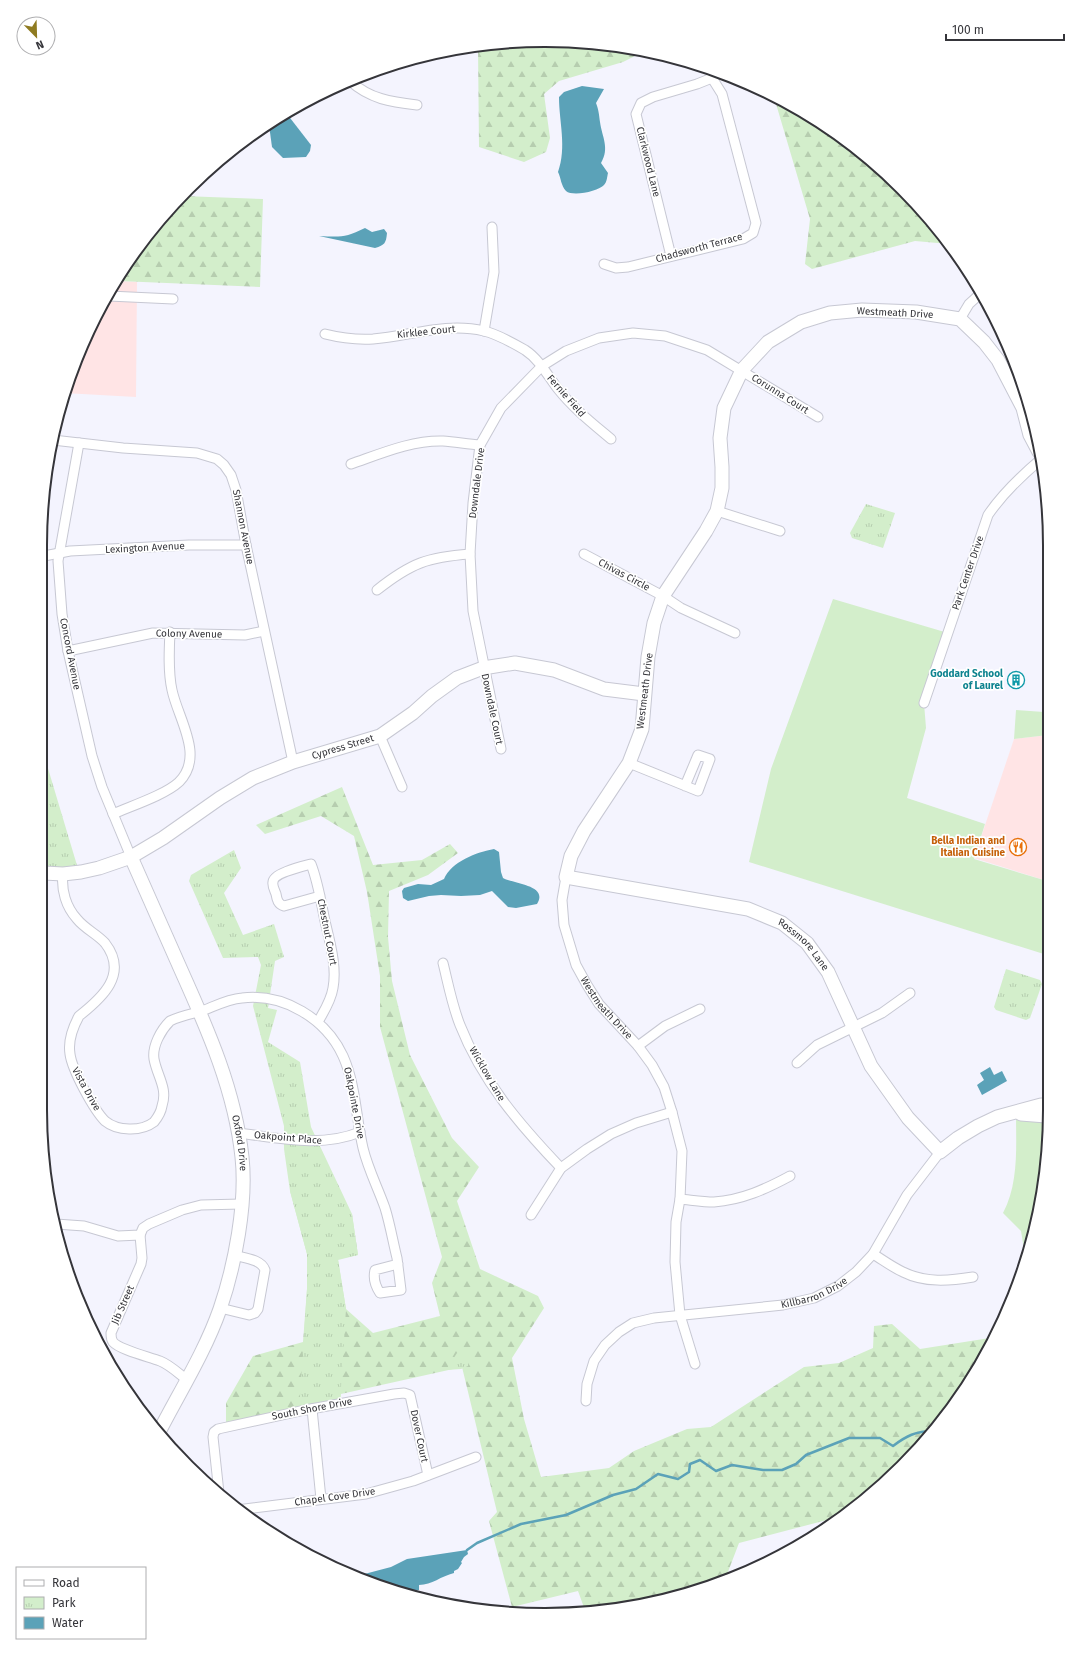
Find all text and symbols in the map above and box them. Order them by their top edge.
north arrow [16,16,56,56]
scale bar [946,16,1064,42]
text: 100 m [952,23,984,37]
text: N [34,37,46,52]
street label: Clarkwood Lane [633,126,663,198]
street label: Chadsworth Terrace [654,231,744,265]
street label: Westmeath Drive [856,305,934,321]
street label: Kirklee Court [396,323,456,341]
street label: Fernie Field [544,372,588,420]
street label: Corunna Court [749,372,811,417]
street label: Downdale Drive [467,447,487,519]
street label: Shannon Avenue [230,489,256,565]
street label: Park Center Drive [950,534,986,612]
street label: Lexington Avenue [105,540,185,556]
street label: Chivas Circle [596,556,652,594]
street label: Concord Avenue [57,617,83,691]
street label: Colony Avenue [156,627,222,641]
street label: Westmeath Drive [634,652,656,730]
place label: Goddard School of Laurel [930,668,1003,692]
building icon: Goddard School of Laurel [1006,670,1026,690]
street label: Downdale Court [479,672,505,746]
street label: Cypress Street [310,732,376,762]
place label: Bella Indian and Italian Cuisine [931,835,1005,859]
restaurant icon: Bella Indian and Italian Cuisine [1008,837,1028,857]
street label: Chestnut Court [315,898,339,967]
street label: Rossmore Lane [776,916,831,973]
street label: Westmeath Drive [578,975,635,1042]
street label: Wicklow Lane [467,1045,507,1103]
street label: Vista Drive [69,1065,103,1113]
street label: Oakpointe Drive [341,1066,367,1140]
street label: Oxford Drive [229,1114,249,1171]
street label: Oakpoint Place [254,1129,322,1147]
street label: Killbarron Drive [780,1275,850,1311]
street label: Jib Street [109,1283,137,1326]
street label: South Shore Drive [271,1395,353,1423]
street label: Dover Court [408,1409,431,1464]
street label: Chapel Cove Drive [294,1485,376,1509]
legend [16,1567,146,1639]
text: Road [52,1576,80,1590]
text: Park [52,1596,76,1610]
text: Water [52,1616,84,1630]

